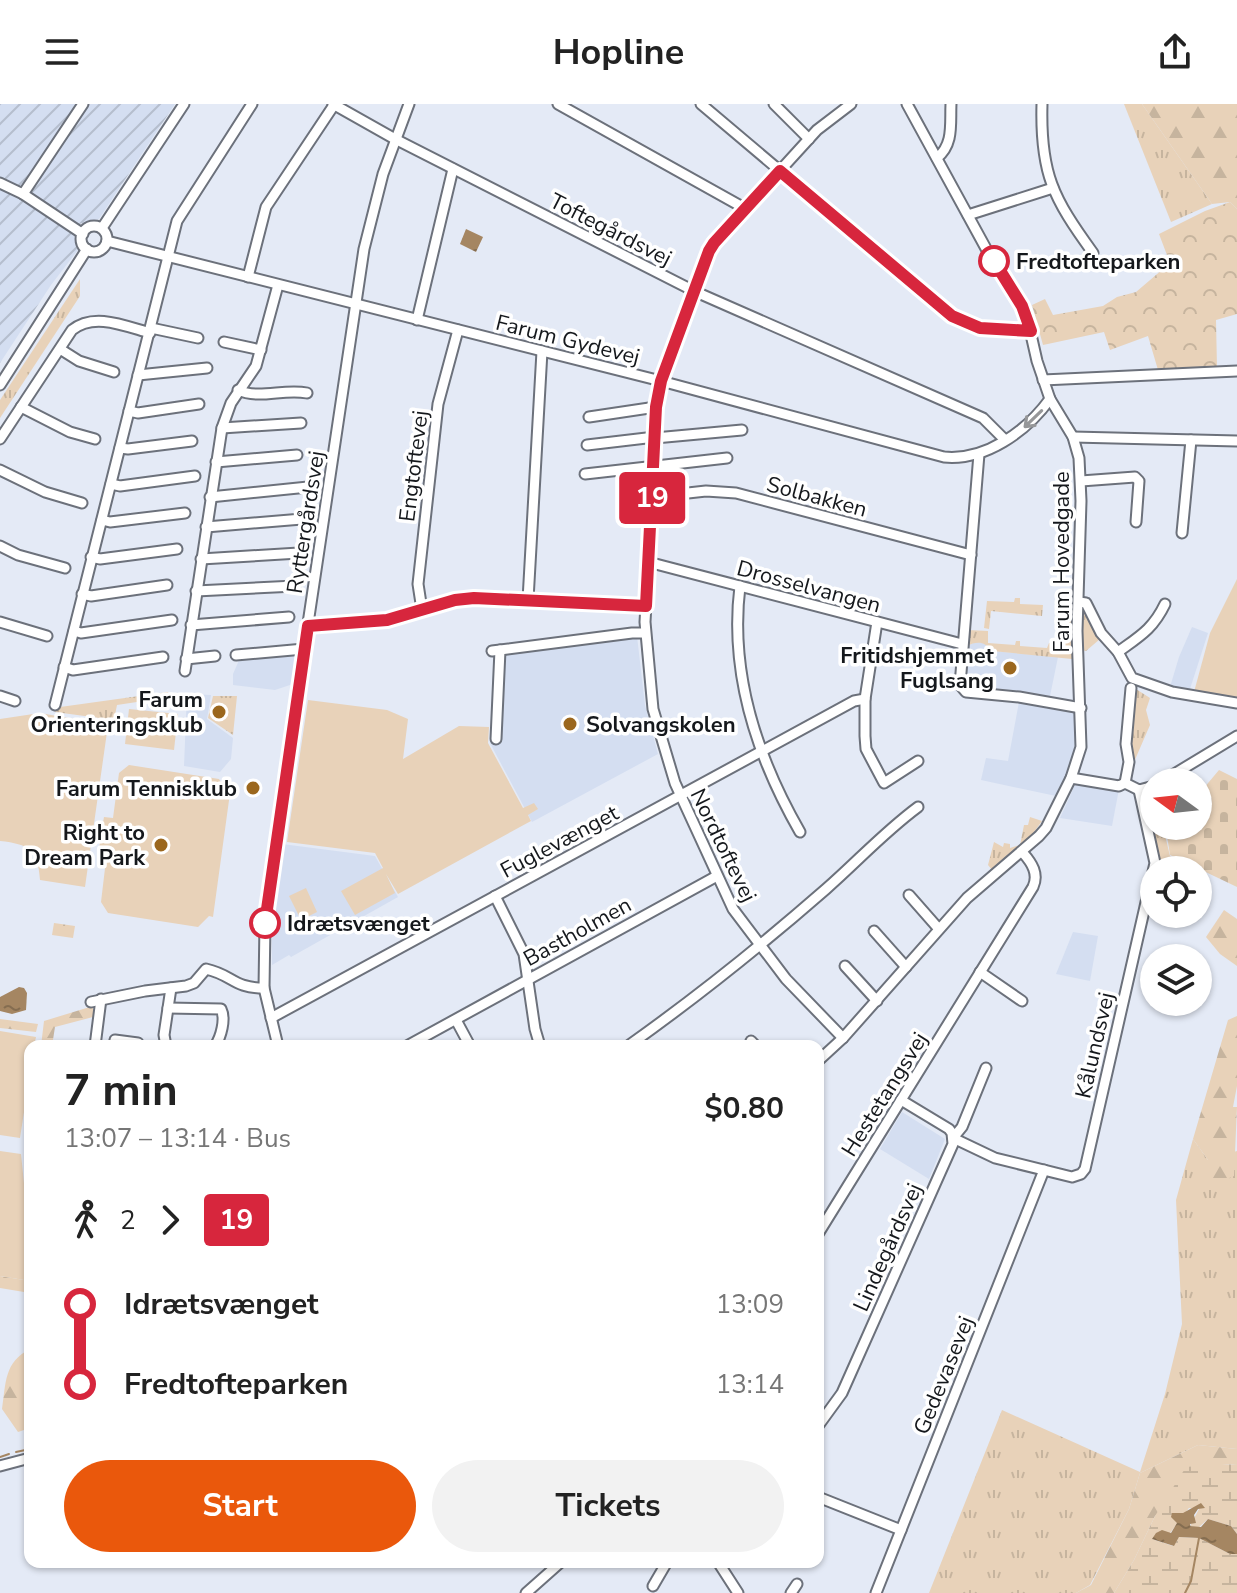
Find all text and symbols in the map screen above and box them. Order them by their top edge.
text: Hopline [553,28,684,77]
icon: menu [40,30,84,74]
icon: share [1153,30,1197,74]
street label: Toftegårdsvej [544,186,677,274]
marker: Fredtofteparken [979,246,1009,276]
place label: Fredtofteparken [1016,247,1181,277]
street label: Farum Gydevej [493,308,643,372]
street label: Engtoftevej [392,409,436,524]
one-way arrow [1023,409,1043,428]
street label: Ryttergårdsvej [280,449,332,596]
street label: Solbakken [763,469,870,525]
street label: Farum Hovedgade [1047,471,1077,653]
line badge: 19 [616,472,688,524]
text: 19 [635,479,669,517]
street label: Drosselvangen [733,553,884,621]
place label: Fritidshjemmet Fuglsang [840,641,995,696]
marker: Fritidshjemmet Fuglsang [1001,659,1019,677]
place label: Farum Orienteringsklub [31,685,203,740]
marker: Farum Orienteringsklub [210,703,228,721]
place label: Solvangskolen [586,710,736,740]
marker: Solvangskolen [561,715,579,733]
north arrow [1140,768,1212,840]
map controls [1140,768,1212,1016]
place label: Farum Tennisklub [56,774,237,804]
marker: Farum Tennisklub [244,779,262,797]
street label: Nordtoftevej [683,784,764,907]
street label: Fuglevænget [495,798,624,886]
place label: Right to Dream Park [24,818,146,873]
marker: Right to Dream Park [152,836,170,854]
button: locate [1140,856,1212,928]
street label: Bastholmen [518,890,637,974]
marker: Idrætsvænget [250,908,280,938]
place label: Idrætsvænget [287,909,430,939]
button: layers [1140,944,1212,1016]
street label: Kålundsvej [1068,989,1122,1101]
street label: Hestetangsvej [835,1027,935,1162]
text: 7 min [64,1061,178,1121]
text: $0.80 [705,1088,784,1129]
text: 13:07 – 13:14 · Bus [64,1121,291,1156]
street label: Lindegårdsvej [846,1178,930,1316]
icon: walk [64,1198,108,1242]
icon: forward [148,1198,192,1242]
text: 19 [220,1201,253,1239]
text: 2 [120,1203,136,1238]
text: Idrætsvænget [124,1284,319,1325]
text: 13:09 [716,1287,784,1322]
street label: Gedevasevej [907,1312,981,1439]
text: Fredtofteparken [124,1364,348,1405]
text: 13:14 [716,1367,784,1402]
button: Start [64,1460,416,1552]
button: Tickets [432,1460,784,1552]

